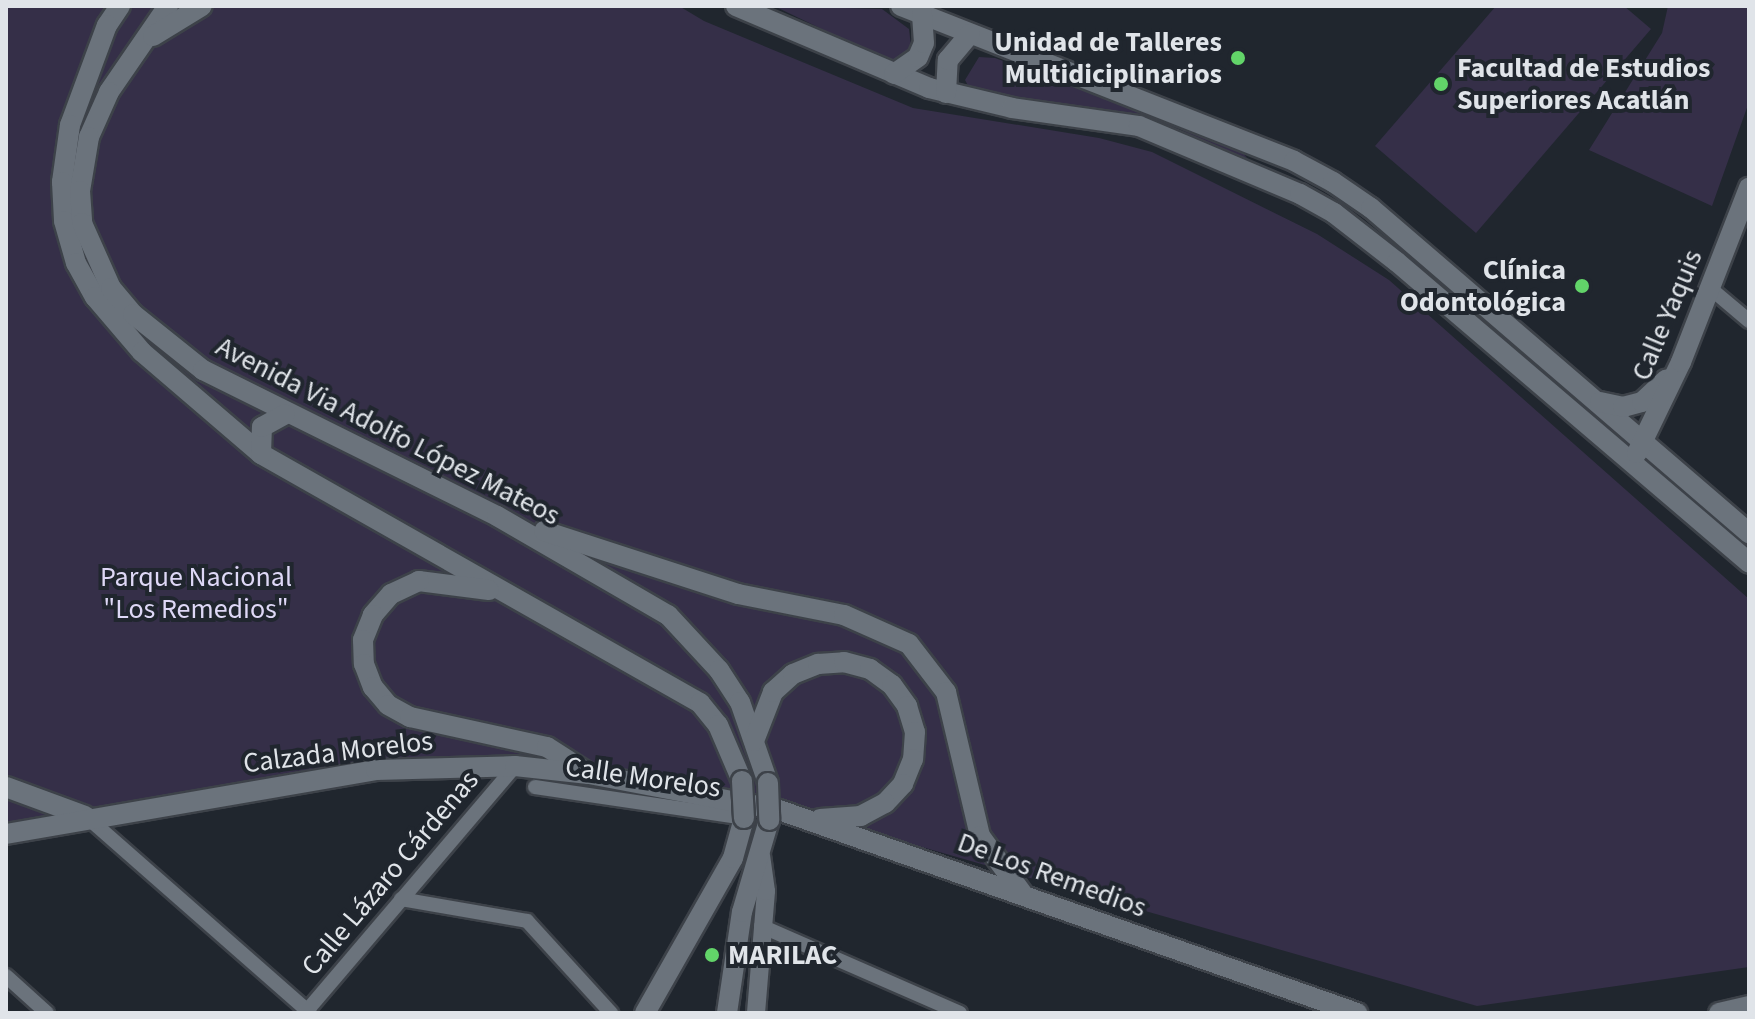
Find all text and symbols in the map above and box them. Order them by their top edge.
place label: Unidad de Talleres Multidiciplinarios [994,25,1222,91]
marker: Unidad de Talleres Multidiciplinarios [1229,49,1247,67]
place label: Facultad de Estudios Superiores Acatlán [1457,51,1710,117]
marker: Facultad de Estudios Superiores Acatlán [1432,75,1450,93]
street label: Calle Yaquis [1624,245,1710,385]
place label: Clínica Odontológica [1400,253,1566,319]
marker: Clínica Odontológica [1573,277,1591,295]
street label: Avenida Via Adolfo López Mateos [210,329,566,533]
park label: Parque Nacional "Los Remedios" [100,560,292,626]
street label: Calzada Morelos [241,724,435,780]
street label: Calle Morelos [563,749,723,805]
street label: Calle Lázaro Cárdenas [294,764,486,982]
street label: De Los Remedios [953,825,1151,925]
place label: MARILAC [728,938,837,972]
marker: MARILAC [703,946,721,964]

